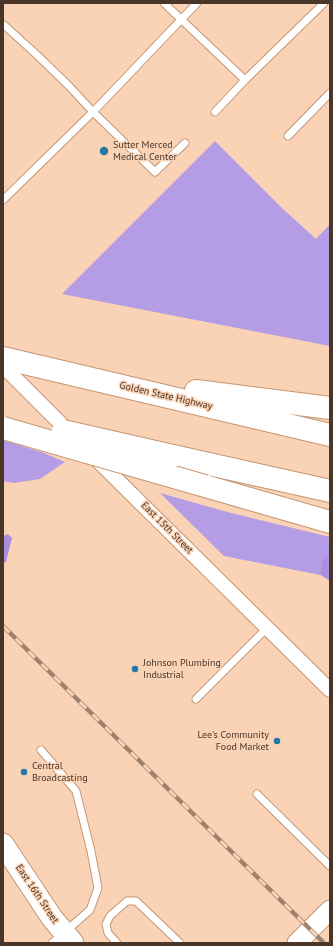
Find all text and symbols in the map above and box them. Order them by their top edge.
place label: Sutter Merced Medical Center [113,139,177,162]
marker: Sutter Merced Medical Center [98,145,110,157]
street label: Golden State Highway [118,379,214,413]
street label: East 15th Street [139,500,195,556]
place label: Johnson Plumbing Industrial [143,657,221,680]
marker: Johnson Plumbing Industrial [130,664,140,674]
place label: Lee's Community Food Market [198,729,269,752]
marker: Lee's Community Food Market [272,736,282,746]
place label: Central Broadcasting [32,760,88,784]
marker: Central Broadcasting [19,767,29,777]
street label: East 16th Street [13,862,61,926]

